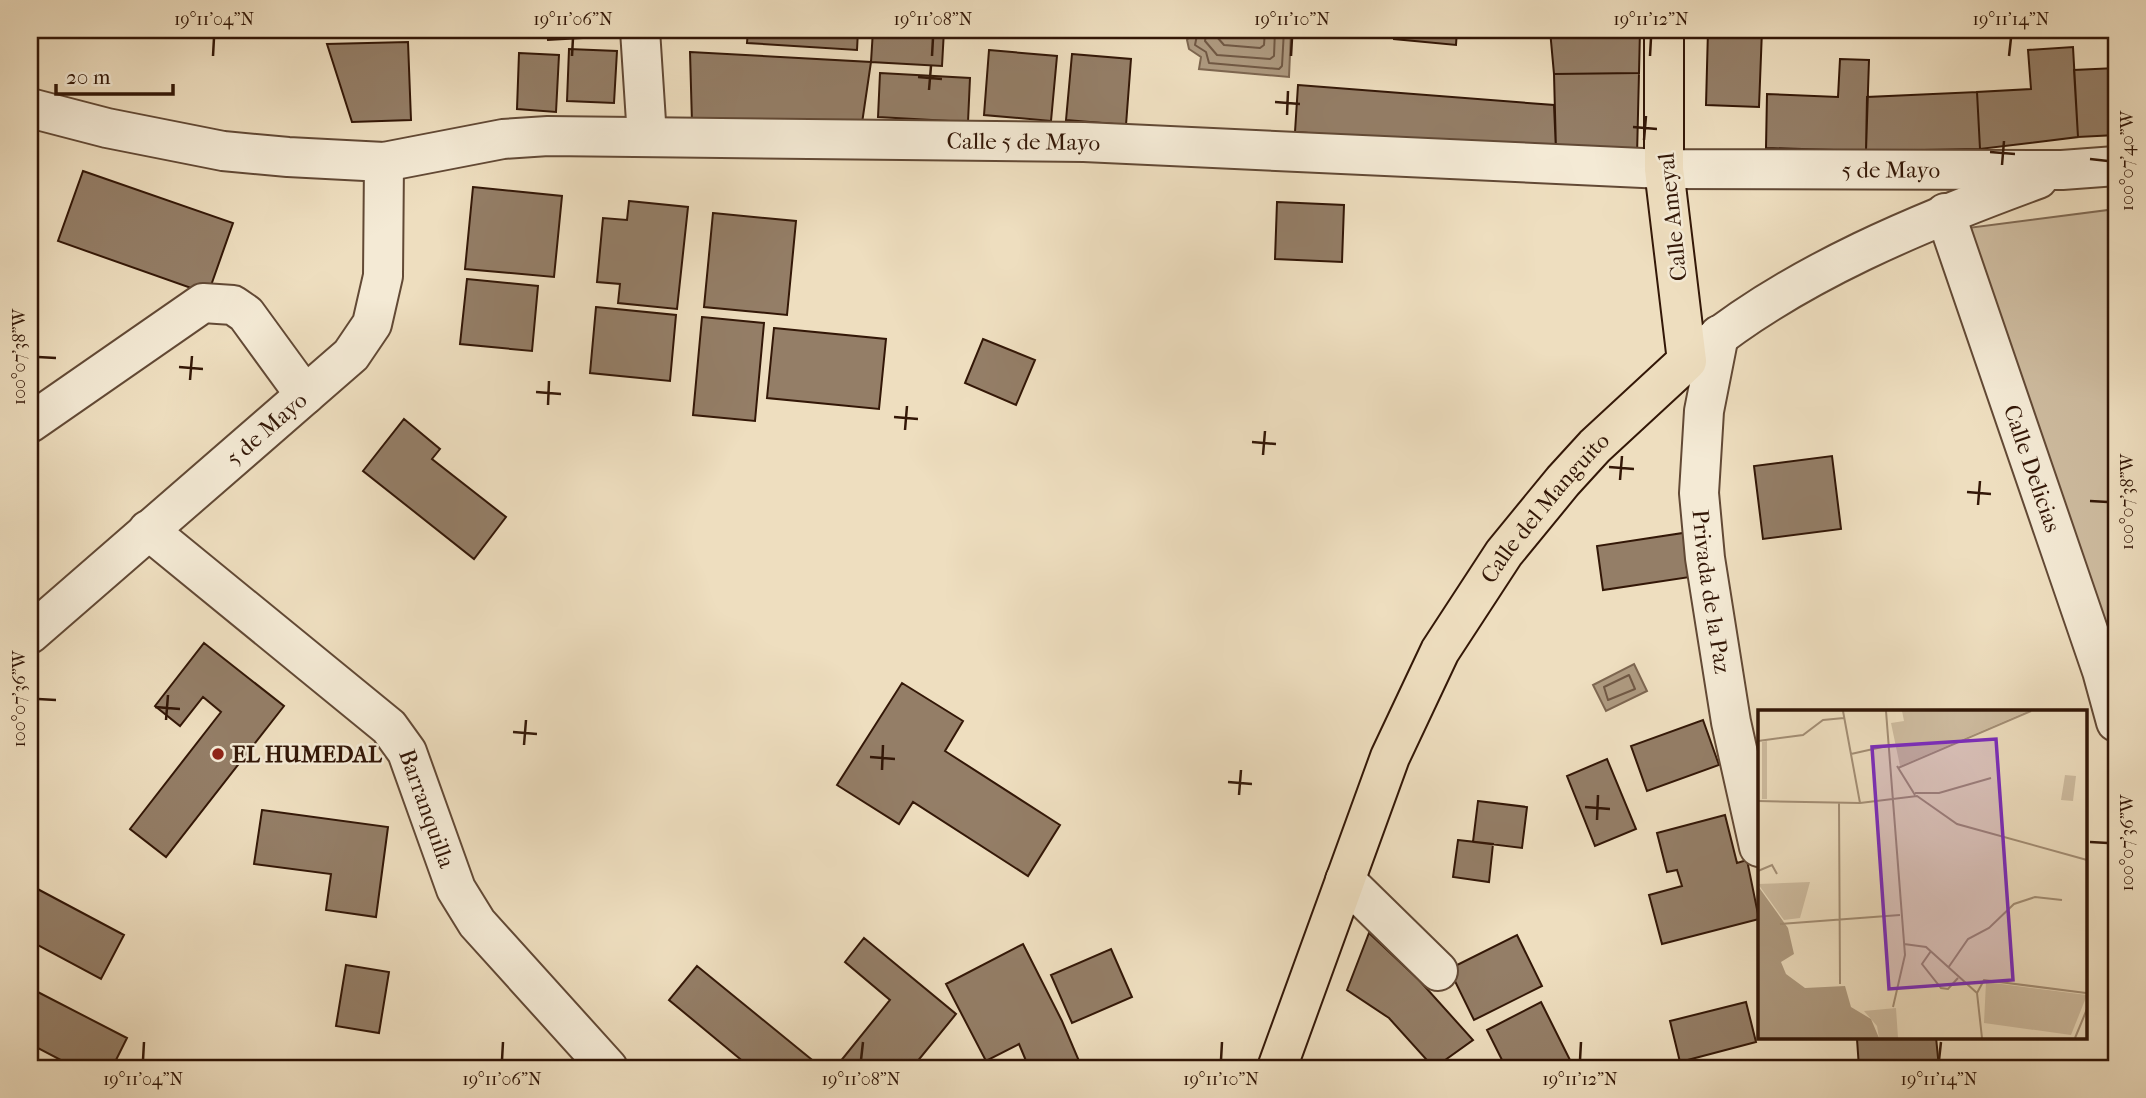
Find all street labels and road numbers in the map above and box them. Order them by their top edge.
street label: Calle 5 de Mayo [946,127,1101,157]
street label: Calle Ameyal [1652,151,1693,282]
street label: 5 de Mayo [1841,156,1940,184]
street label: 5 de Mayo [221,387,313,472]
street label: Calle Delicias [1998,401,2066,536]
street label: Calle del Manguito [1475,427,1615,588]
street label: Privada de la Paz [1687,508,1736,676]
street label: Barranquilla [393,746,460,872]

